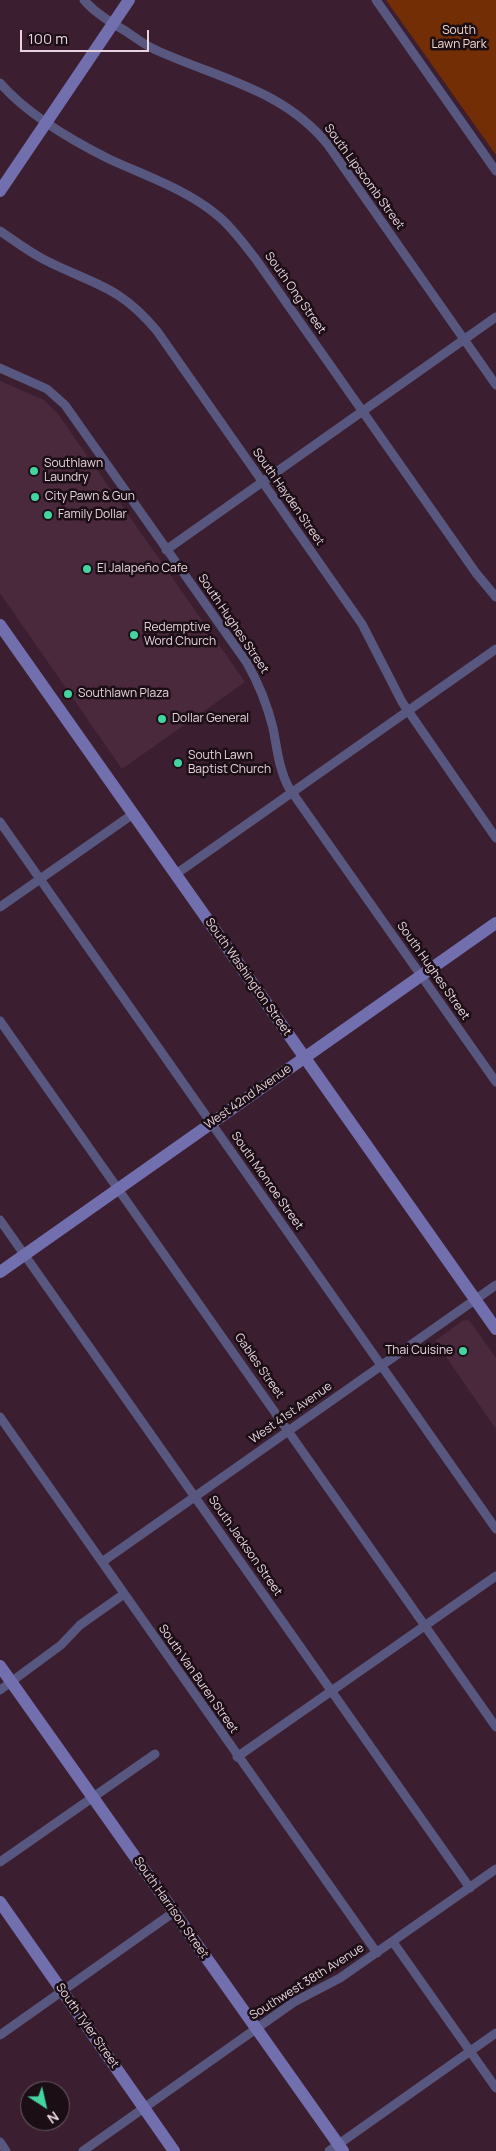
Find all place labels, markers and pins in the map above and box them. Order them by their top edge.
place label: Southlawn Laundry [44,457,103,485]
marker: Southlawn Laundry [28,465,40,477]
place label: City Pawn & Gun [45,490,135,504]
marker: City Pawn & Gun [29,491,41,503]
place label: Family Dollar [58,508,127,522]
marker: Family Dollar [42,509,54,521]
place label: El Jalapeño Cafe [97,562,188,576]
marker: El Jalapeño Cafe [81,563,93,575]
place label: Redemptive Word Church [144,621,216,649]
marker: Redemptive Word Church [128,629,140,641]
place label: Southlawn Plaza [78,687,169,701]
marker: Southlawn Plaza [62,688,74,700]
place label: Dollar General [172,712,249,726]
marker: Dollar General [156,713,168,725]
place label: South Lawn Baptist Church [188,749,271,777]
marker: South Lawn Baptist Church [172,757,184,769]
place label: Thai Cuisine [385,1344,453,1358]
marker: Thai Cuisine [457,1345,469,1357]

